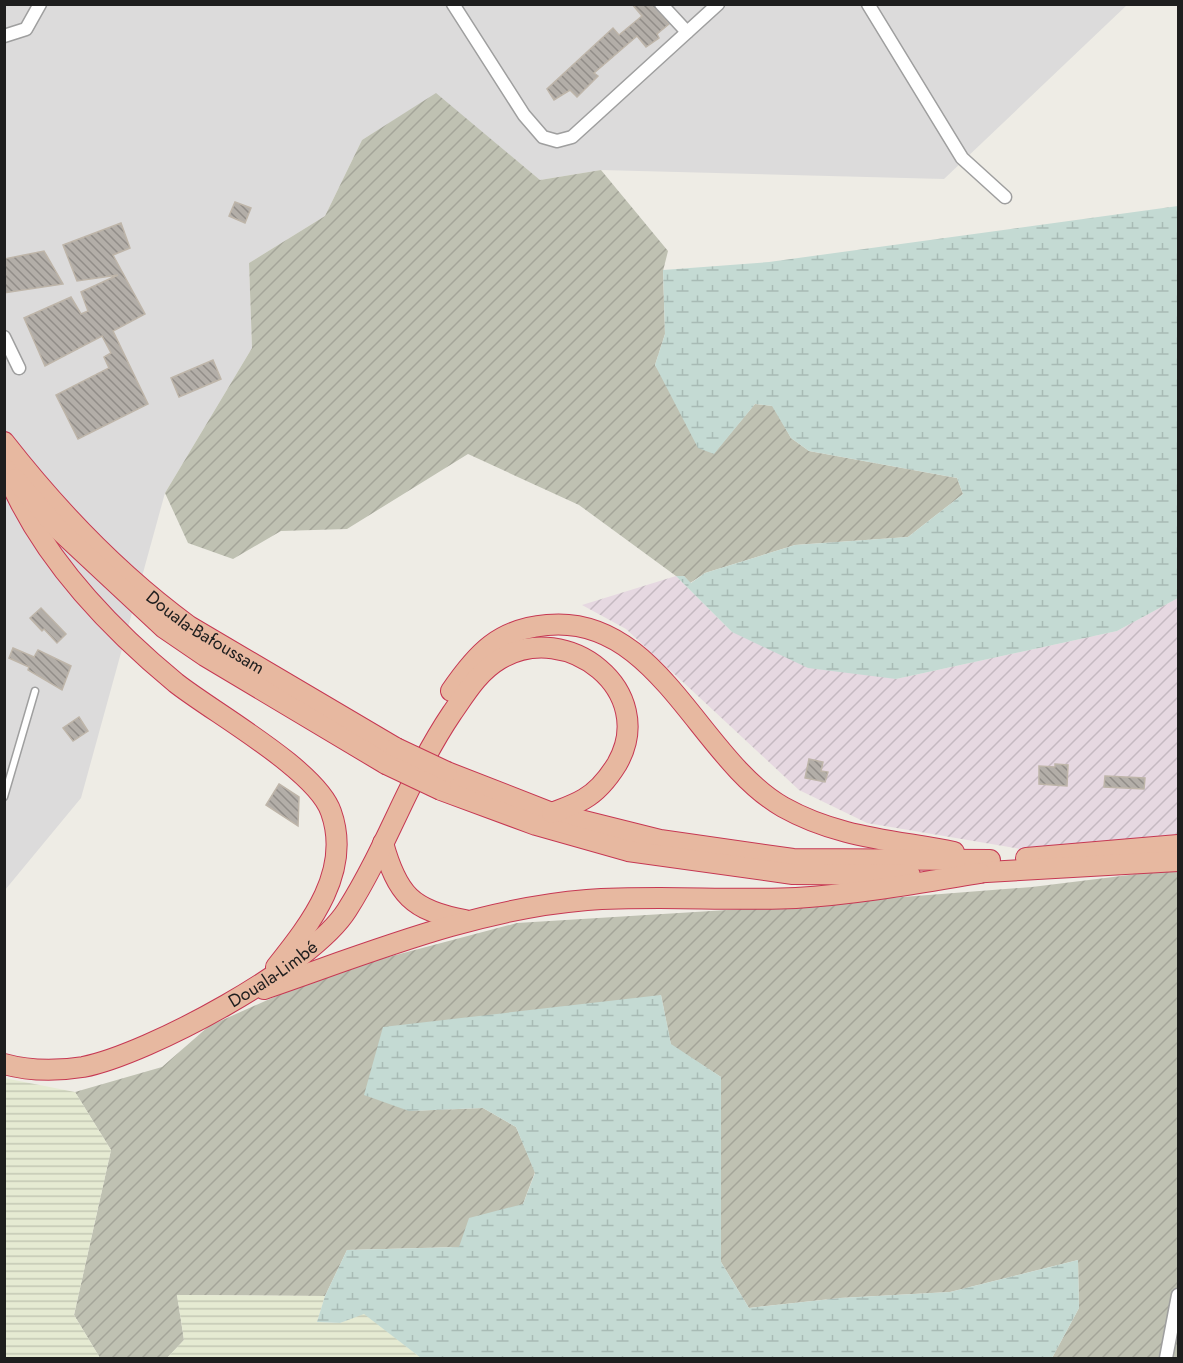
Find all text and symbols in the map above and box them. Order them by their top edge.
street label: Douala-Bafoussam [140,584,270,681]
street label: Douala-Limbé [223,934,323,1014]

